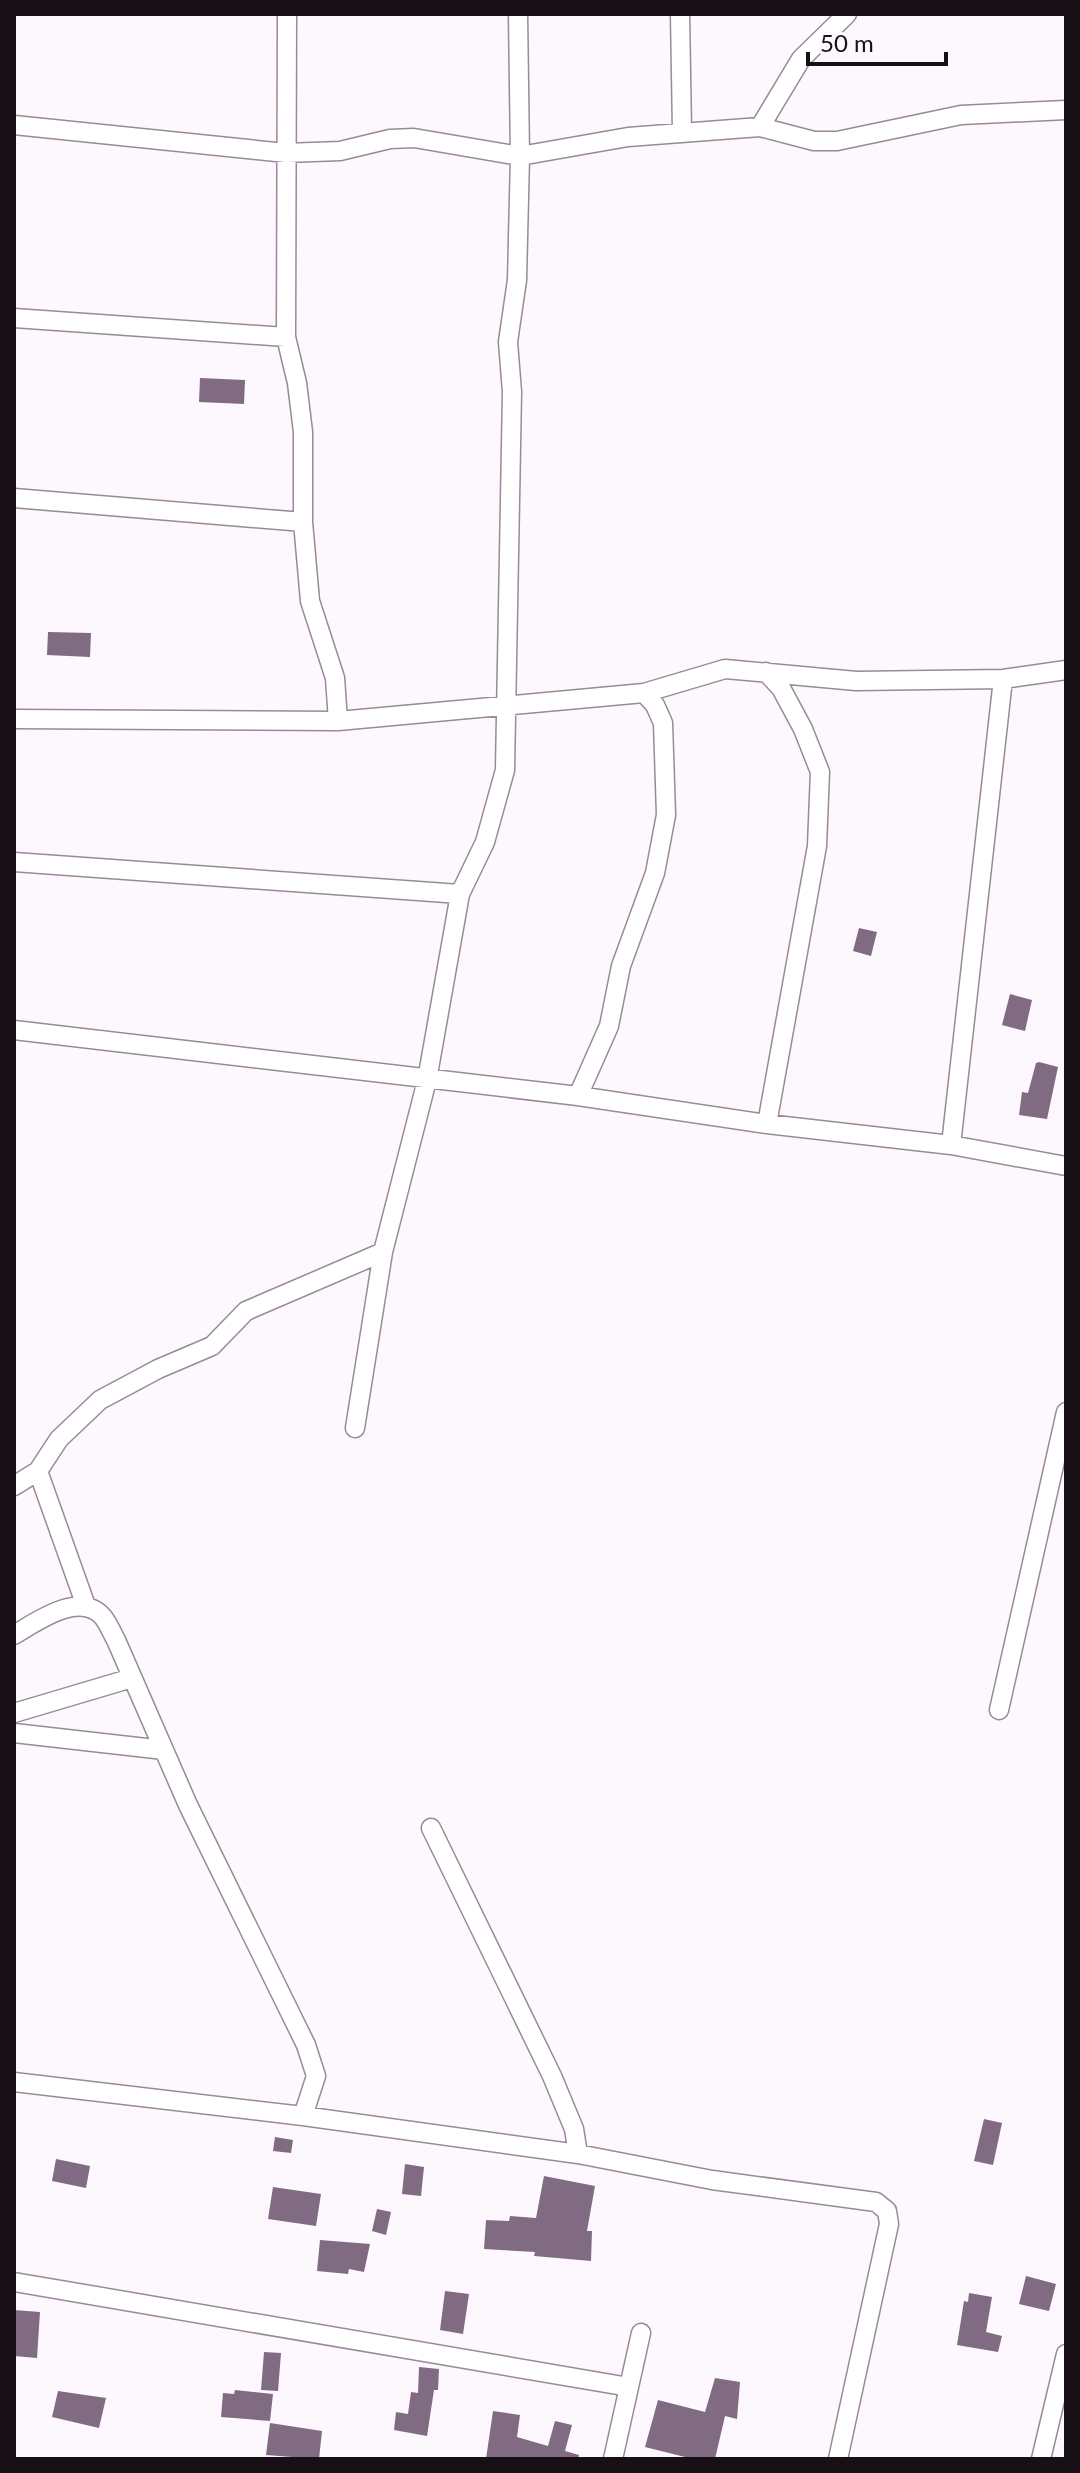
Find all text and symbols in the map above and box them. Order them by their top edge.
scale bar [808,16,946,66]
text: 50 m [820,28,874,57]

